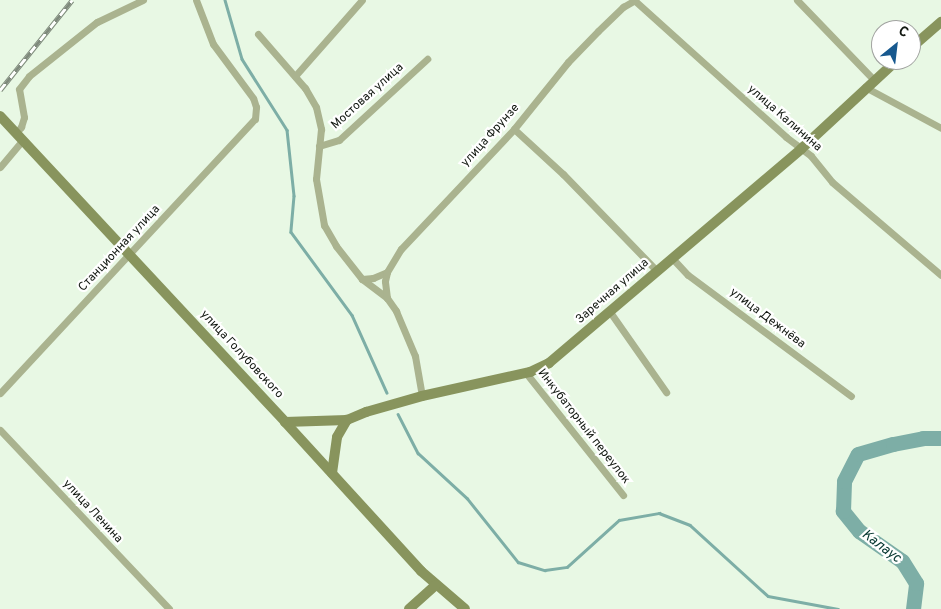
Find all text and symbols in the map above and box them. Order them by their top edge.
north arrow [871,20,921,70]
text: С [895,23,911,42]
street label: Мостовая улица [329,61,407,133]
street label: улица Калинина [744,83,824,155]
street label: улица Фрунзе [459,101,523,171]
street label: Станционная улица [76,203,164,295]
street label: Заречная улица [574,256,652,328]
street label: улица Дежнёва [726,286,808,352]
street label: улица Голубовского [196,308,286,402]
street label: Инкубаторный переулок [534,367,632,487]
street label: улица Ленина [59,477,125,547]
water label: Калаус [858,527,904,567]

